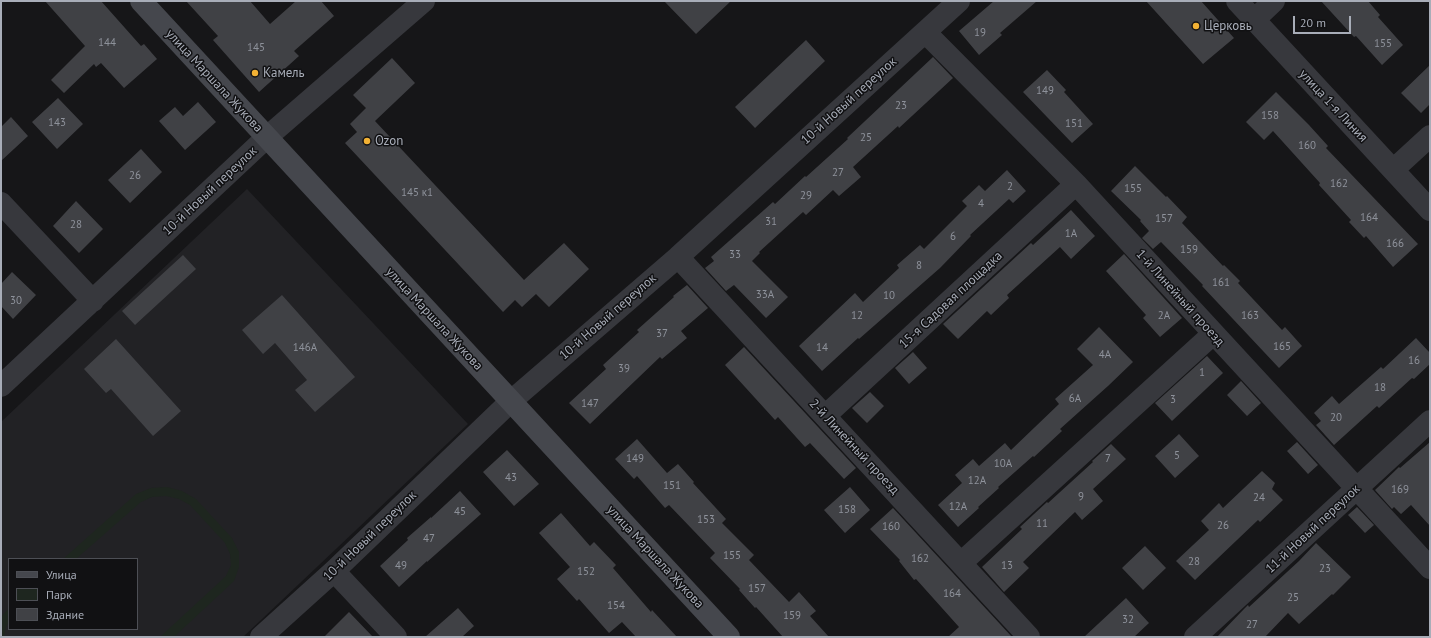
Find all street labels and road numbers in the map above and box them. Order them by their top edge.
street label: улица Маршала Жукова [162,26,266,136]
street label: 10-й Новый переулок [798,54,900,148]
street label: улица 1-я Линия [1295,67,1371,145]
street label: 10-й Новый переулок [160,143,260,239]
street label: 1-й Линейный проезд [1132,246,1228,350]
street label: 15-я Садовая площадка [896,248,1006,352]
street label: улица Маршала Жукова [382,264,486,374]
street label: 10-й Новый переулок [556,271,660,363]
street label: 2-й Линейный проезд [806,396,902,498]
street label: 11-й Новый переулок [1263,481,1363,577]
street label: 10-й Новый переулок [320,488,420,584]
street label: улица Маршала Жукова [603,502,707,612]

